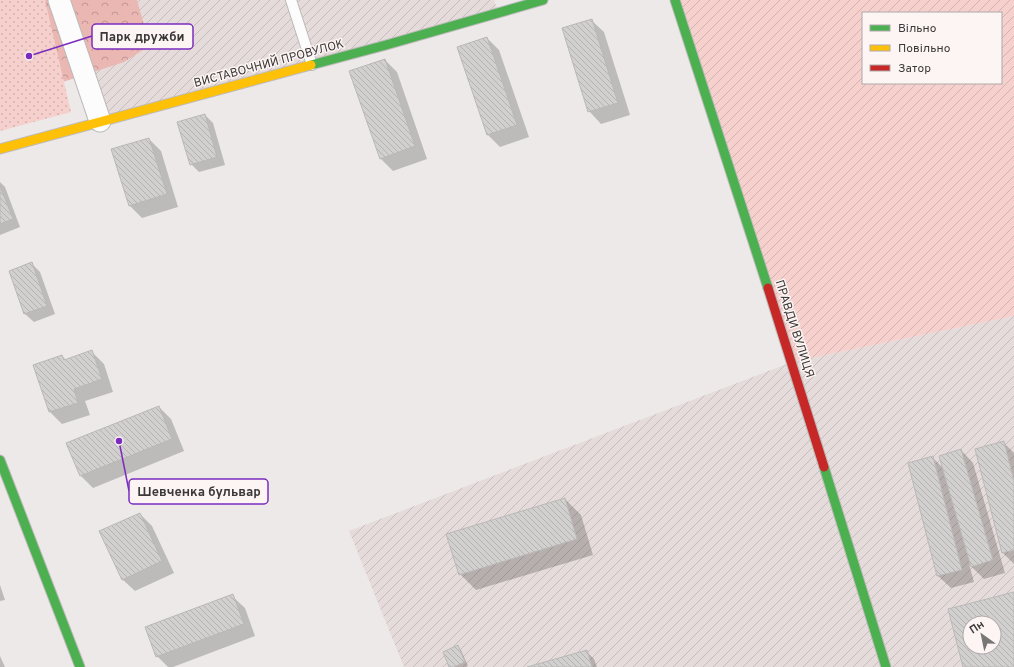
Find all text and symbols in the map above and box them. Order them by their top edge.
legend [862,12,1002,84]
text: Вільно [898,21,937,37]
callout: Парк дружби [92,24,193,49]
text: Парк дружби [99,30,185,46]
street label: ВИСТАВОЧНИЙ ПРОВУЛОК [192,36,346,92]
text: Повільно [898,41,951,57]
text: Затор [898,61,931,77]
street label: ПРАВДИ ВУЛИЦЯ [771,278,817,380]
callout: Шевченка бульвар [129,479,268,504]
text: Шевченка бульвар [137,485,261,501]
north arrow [962,615,1002,655]
text: Пн [967,618,987,637]

